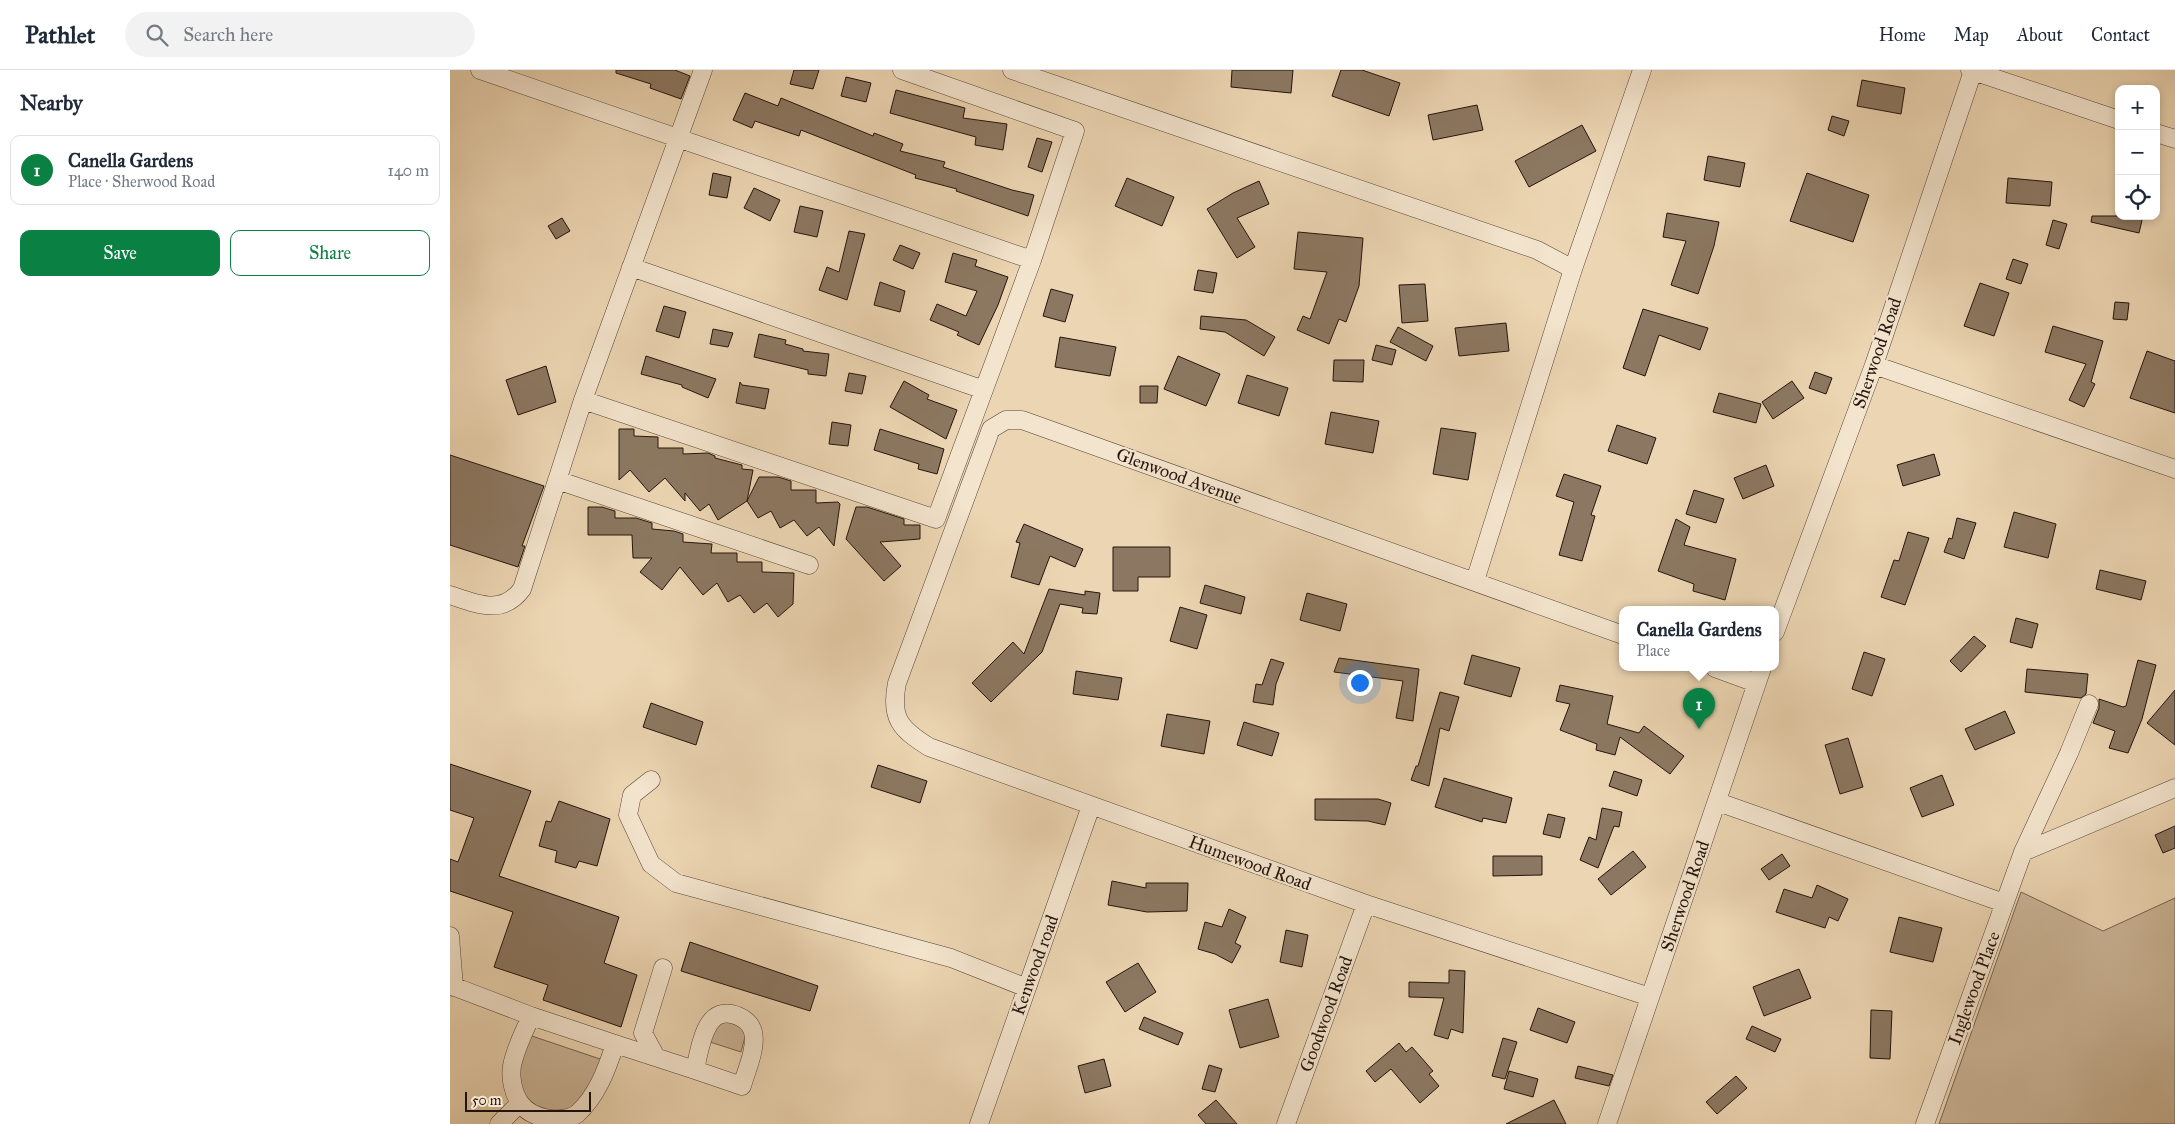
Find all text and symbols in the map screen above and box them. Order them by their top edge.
search box [125,12,475,57]
text: Pathlet [25,20,95,50]
icon: search [143,21,171,49]
text: Search here [183,23,273,46]
text: Home [1879,24,1926,46]
text: Map [1954,24,1989,46]
text: About [2017,24,2063,46]
text: Contact [2091,24,2150,46]
map controls [2115,85,2160,220]
button: + [2115,85,2160,130]
text: Nearby [20,90,83,116]
button: − [2115,130,2160,175]
text: Canella Gardens [68,149,193,172]
text: 1 [34,161,40,180]
text: 140 m [388,161,429,180]
text: Place · Sherwood Road [68,172,215,191]
button: locate [2115,175,2160,220]
button: Save [20,230,220,276]
button: Share [230,230,430,276]
street label: Sherwood Road [1848,295,1906,411]
street label: Glenwood Avenue [1113,443,1245,509]
popup [1619,606,1779,671]
text: Canella Gardens [1636,618,1762,641]
text: Place [1636,641,1670,660]
your location [1347,670,1373,696]
pin: 1 [1683,688,1715,729]
street label: Humewood Road [1186,831,1314,895]
street label: Sherwood Road [1656,838,1714,954]
street label: Kenwood road [1007,912,1063,1018]
street label: Inglewood Place [1943,928,2006,1048]
street label: Goodwood Road [1295,953,1357,1075]
scale bar [465,1089,591,1112]
text: 50 m [472,1092,501,1109]

